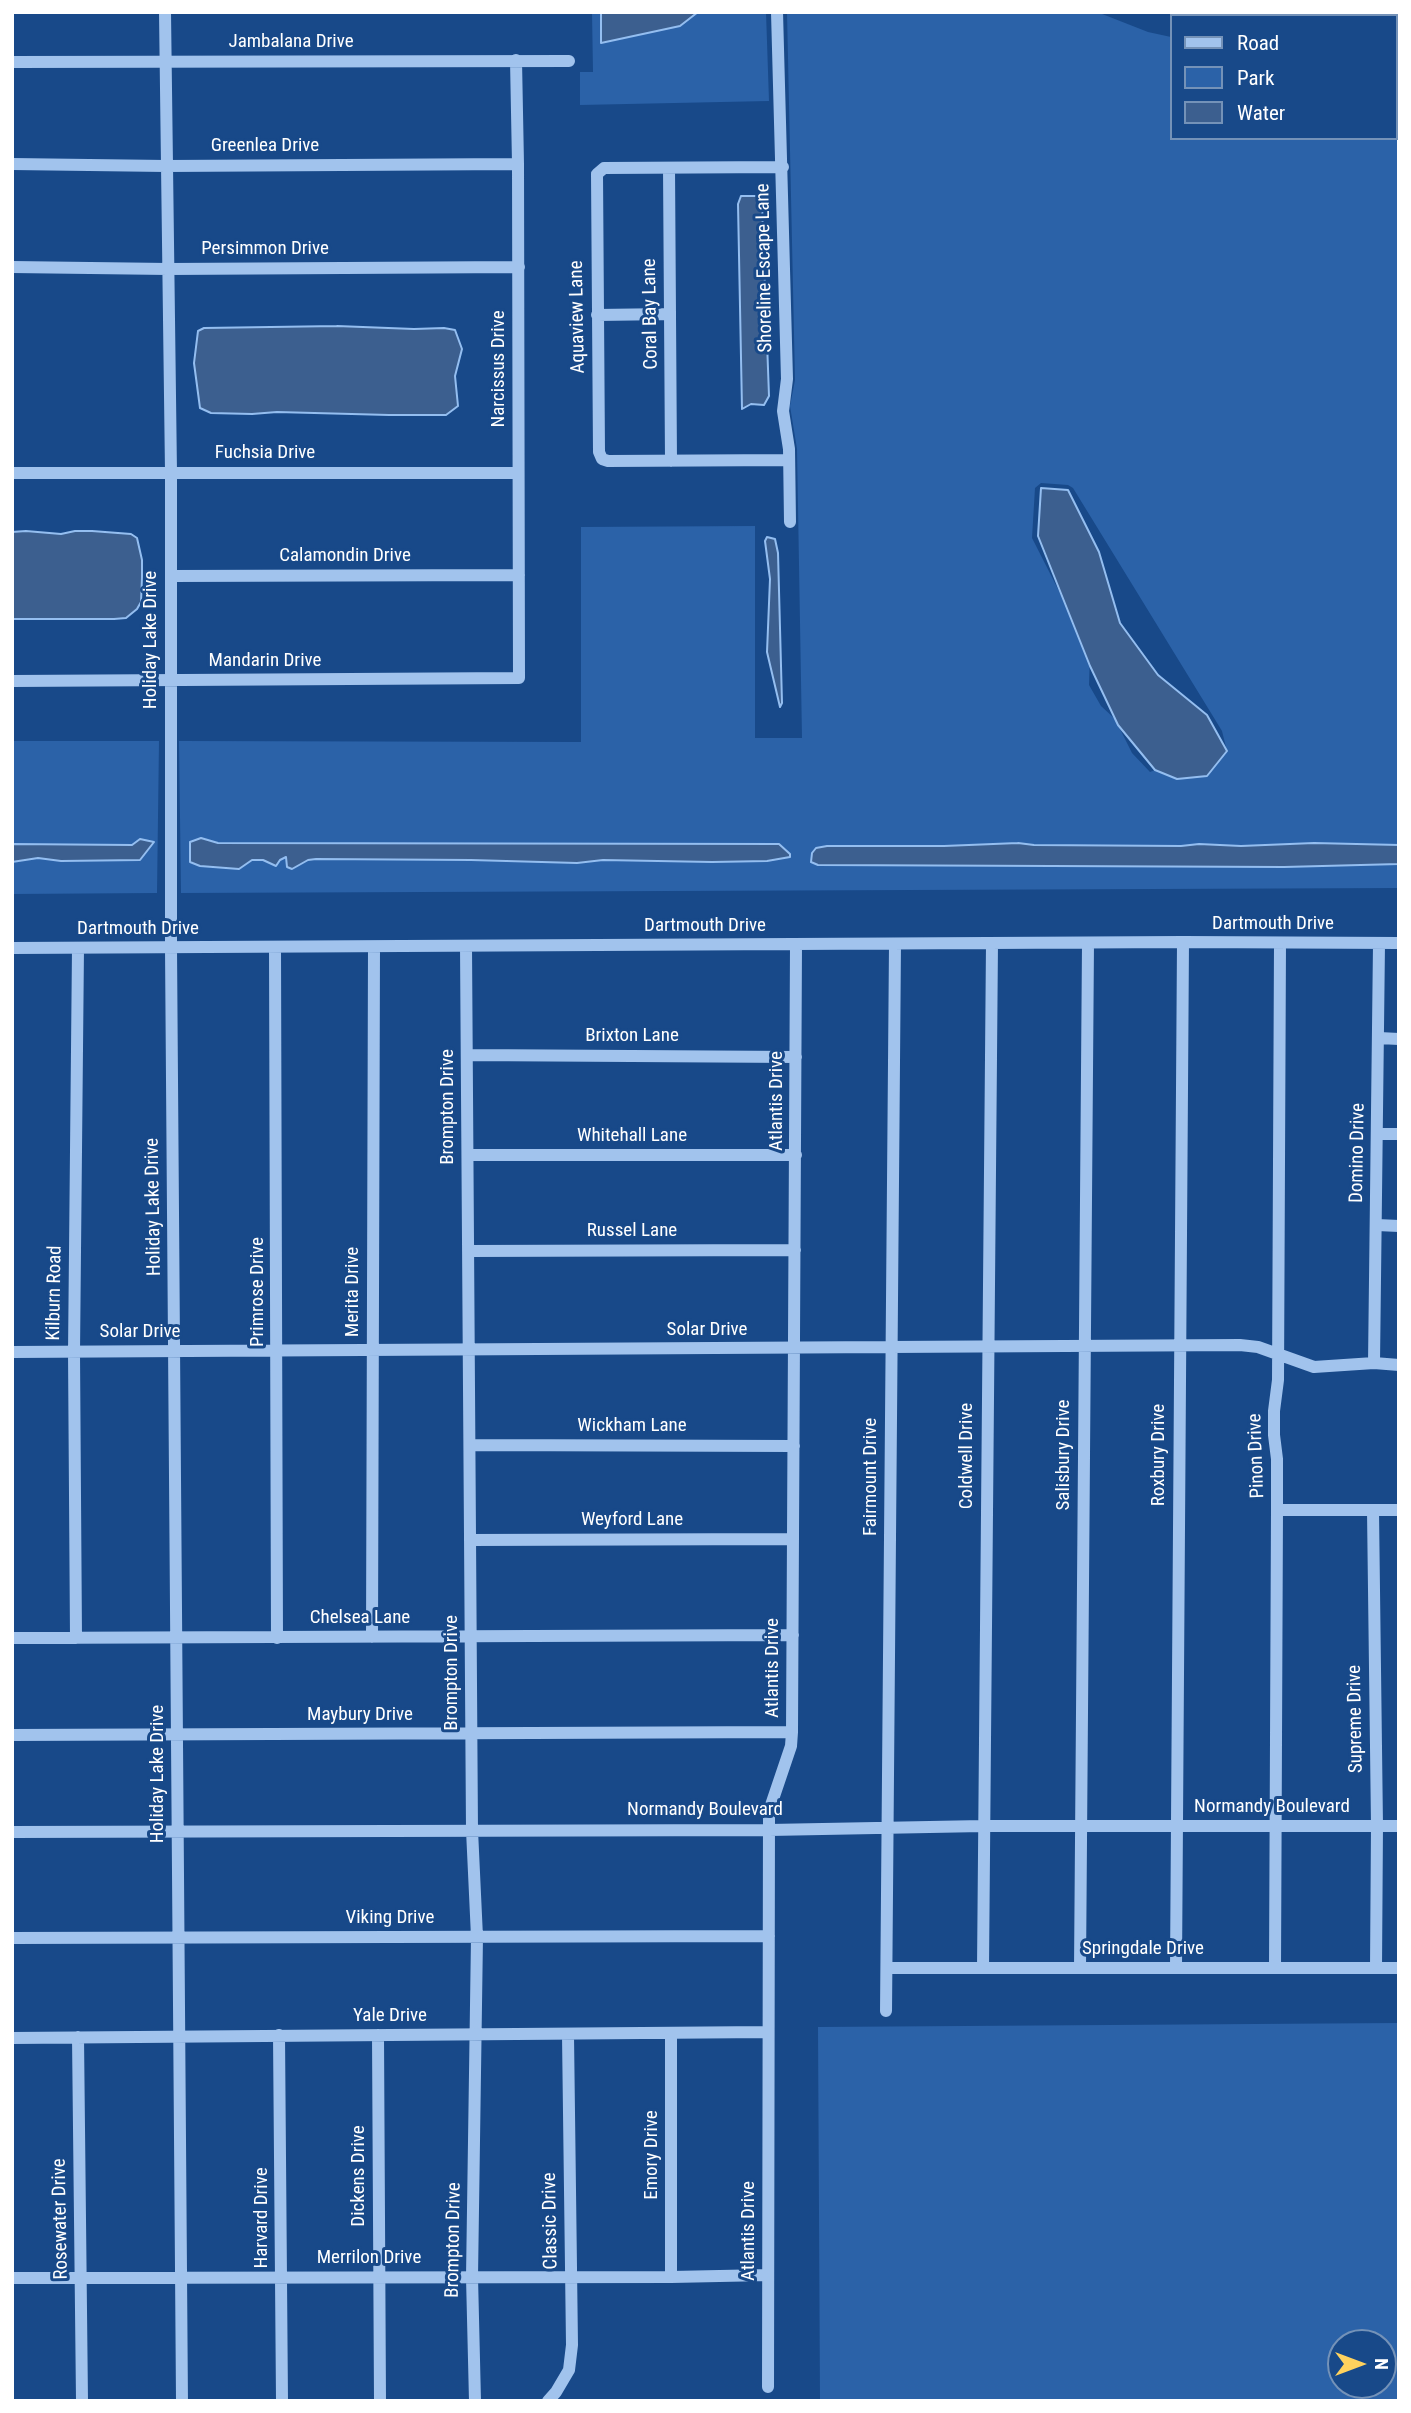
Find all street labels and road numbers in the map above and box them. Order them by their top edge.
street label: Jambalana Drive [228,31,354,53]
street label: Greenlea Drive [211,135,319,157]
street label: Shoreline Escape Lane [752,183,778,353]
street label: Persimmon Drive [201,238,329,260]
street label: Coral Bay Lane [639,258,663,370]
street label: Aquaview Lane [566,260,590,374]
street label: Narcissus Drive [488,310,510,428]
street label: Fuchsia Drive [215,442,315,464]
street label: Calamondin Drive [279,545,411,567]
street label: Holiday Lake Drive [140,571,162,709]
street label: Mandarin Drive [209,650,321,672]
street label: Dartmouth Drive [1212,913,1334,935]
street label: Dartmouth Drive [644,915,766,937]
street label: Dartmouth Drive [77,918,199,940]
street label: Brixton Lane [585,1025,679,1047]
street label: Brompton Drive [437,1049,459,1165]
street label: Atlantis Drive [766,1051,788,1151]
street label: Domino Drive [1346,1103,1370,1203]
street label: Whitehall Lane [577,1125,687,1147]
street label: Holiday Lake Drive [141,1138,167,1276]
street label: Russel Lane [587,1220,677,1242]
street label: Primrose Drive [247,1237,269,1347]
street label: Kilburn Road [43,1245,67,1341]
street label: Merita Drive [342,1247,364,1337]
street label: Solar Drive [667,1319,747,1341]
street label: Solar Drive [100,1321,180,1343]
street label: Salisbury Drive [1053,1399,1075,1511]
street label: Coldwell Drive [956,1403,978,1509]
street label: Roxbury Drive [1148,1404,1170,1506]
street label: Pinon Drive [1244,1413,1270,1499]
street label: Wickham Lane [577,1415,687,1437]
street label: Fairmount Drive [860,1418,882,1536]
street label: Weyford Lane [581,1509,683,1531]
street label: Chelsea Lane [310,1607,410,1629]
street label: Brompton Drive [441,1615,463,1731]
street label: Atlantis Drive [762,1618,784,1718]
street label: Supreme Drive [1344,1665,1368,1773]
street label: Maybury Drive [307,1704,413,1726]
street label: Holiday Lake Drive [147,1705,169,1843]
street label: Normandy Boulevard [1194,1796,1350,1818]
street label: Normandy Boulevard [627,1799,783,1821]
street label: Viking Drive [346,1907,434,1929]
street label: Springdale Drive [1082,1938,1204,1960]
street label: Yale Drive [353,2005,427,2027]
street label: Emory Drive [641,2110,663,2200]
street label: Dickens Drive [348,2125,370,2227]
street label: Rosewater Drive [49,2158,73,2280]
street label: Harvard Drive [251,2167,273,2269]
street label: Classic Drive [539,2172,563,2270]
street label: Atlantis Drive [738,2181,760,2281]
street label: Brompton Drive [442,2182,466,2298]
street label: Merrilon Drive [317,2247,421,2269]

